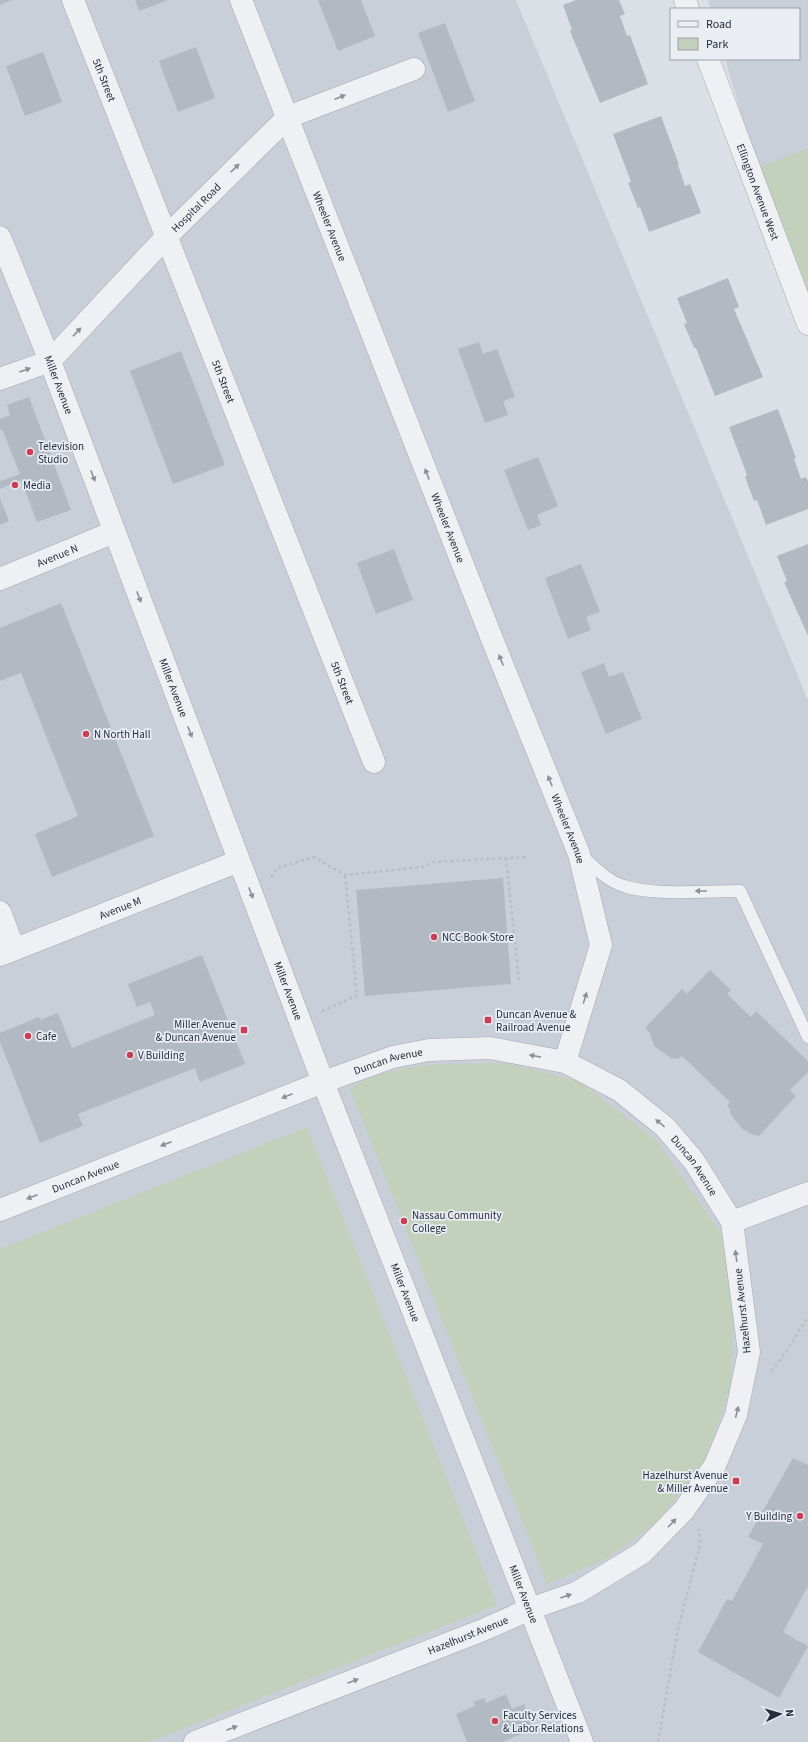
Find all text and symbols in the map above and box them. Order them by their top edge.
legend [670,8,800,60]
text: Road [706,16,732,33]
text: Park [706,36,728,53]
street label: 5th Street [89,56,119,104]
one-way arrow [335,93,347,99]
street label: Ellington Avenue West [733,142,783,243]
one-way arrow [230,163,240,173]
street label: Hospital Road [168,180,224,236]
street label: Wheeler Avenue [309,189,350,264]
one-way arrow [72,327,81,337]
street label: Miller Avenue [40,353,77,417]
street label: 5th Street [208,358,239,405]
one-way arrow [19,366,31,372]
place label: Television Studio [38,439,84,467]
marker: Television Studio [25,447,35,457]
one-way arrow [424,468,430,480]
one-way arrow [91,470,97,482]
place label: Media [23,478,51,493]
marker: Media [10,480,20,490]
street label: Wheeler Avenue [427,491,469,566]
street label: Avenue N [35,541,80,571]
one-way arrow [137,592,143,604]
one-way arrow [497,654,503,666]
street label: Miller Avenue [155,656,191,720]
street label: 5th Street [327,659,358,707]
one-way arrow [188,726,194,738]
place label: N North Hall [94,727,151,742]
marker: N North Hall [81,729,91,739]
one-way arrow [546,774,552,786]
street label: Wheeler Avenue [547,792,588,866]
one-way arrow [249,887,255,899]
one-way arrow [694,888,707,894]
street label: Avenue M [97,893,144,923]
place label: NCC Book Store [442,930,514,945]
marker: NCC Book Store [429,932,439,942]
street label: Miller Avenue [270,959,306,1023]
one-way arrow [582,991,588,1003]
place label: Duncan Avenue & Railroad Avenue [496,1007,577,1035]
marker: Duncan Avenue & Railroad Avenue [483,1015,493,1025]
place label: Miller Avenue & Duncan Avenue [156,1017,237,1045]
marker: Miller Avenue & Duncan Avenue [239,1025,249,1035]
place label: Cafe [36,1029,57,1044]
marker: Cafe [23,1031,33,1041]
street label: Duncan Avenue [352,1044,424,1078]
place label: V Building [138,1048,185,1063]
marker: V Building [125,1050,135,1060]
one-way arrow [529,1052,541,1058]
one-way arrow [280,1094,292,1100]
one-way arrow [654,1119,665,1128]
street label: Duncan Avenue [667,1132,721,1199]
one-way arrow [159,1142,171,1148]
street label: Duncan Avenue [50,1156,122,1197]
one-way arrow [26,1194,37,1200]
place label: Nassau Community College [412,1208,502,1236]
marker: Nassau Community College [399,1216,409,1226]
one-way arrow [733,1250,739,1262]
street label: Miller Avenue [387,1261,424,1325]
street label: Hazelhurst Avenue [731,1267,754,1354]
one-way arrow [734,1405,740,1418]
place label: Hazelhurst Avenue & Miller Avenue [643,1468,729,1496]
marker: Hazelhurst Avenue & Miller Avenue [731,1476,741,1486]
place label: Y Building [745,1509,792,1524]
marker: Y Building [795,1511,805,1521]
one-way arrow [667,1518,677,1528]
street label: Miller Avenue [505,1563,542,1626]
one-way arrow [561,1593,573,1599]
street label: Hazelhurst Avenue [426,1612,511,1658]
one-way arrow [347,1677,359,1683]
north arrow [760,1694,800,1734]
place label: Faculty Services & Labor Relations [503,1708,584,1736]
text: N [782,1709,797,1717]
marker: Faculty Services & Labor Relations [490,1716,500,1726]
one-way arrow [226,1724,238,1730]

